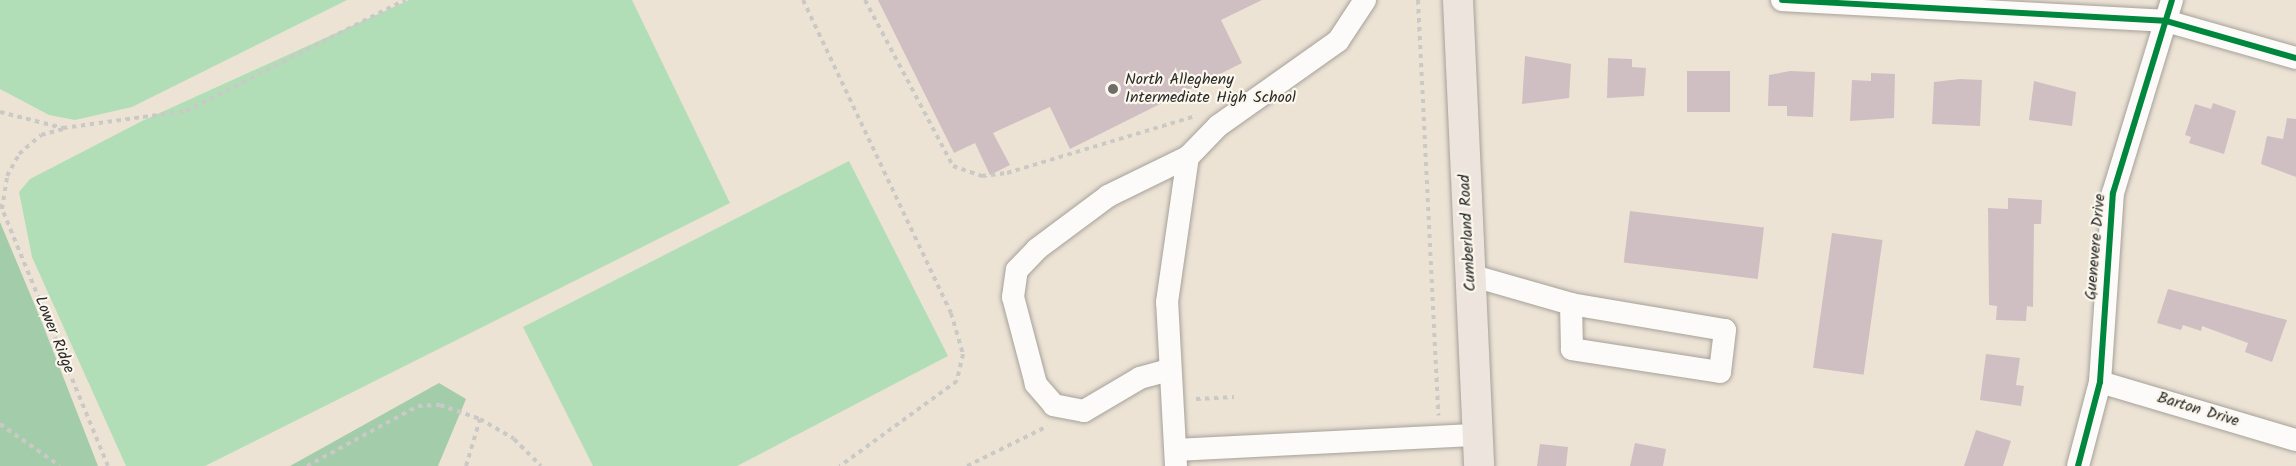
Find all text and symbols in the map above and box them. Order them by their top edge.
place label: North Allegheny Intermediate High School [1125,70,1296,108]
marker: North Allegheny Intermediate High School [1106,82,1120,96]
street label: Cumberland Road [1455,174,1481,292]
street label: Guenevere Drive [2082,193,2110,301]
street label: Lower Ridge [30,294,78,376]
street label: Barton Drive [2155,388,2241,432]

